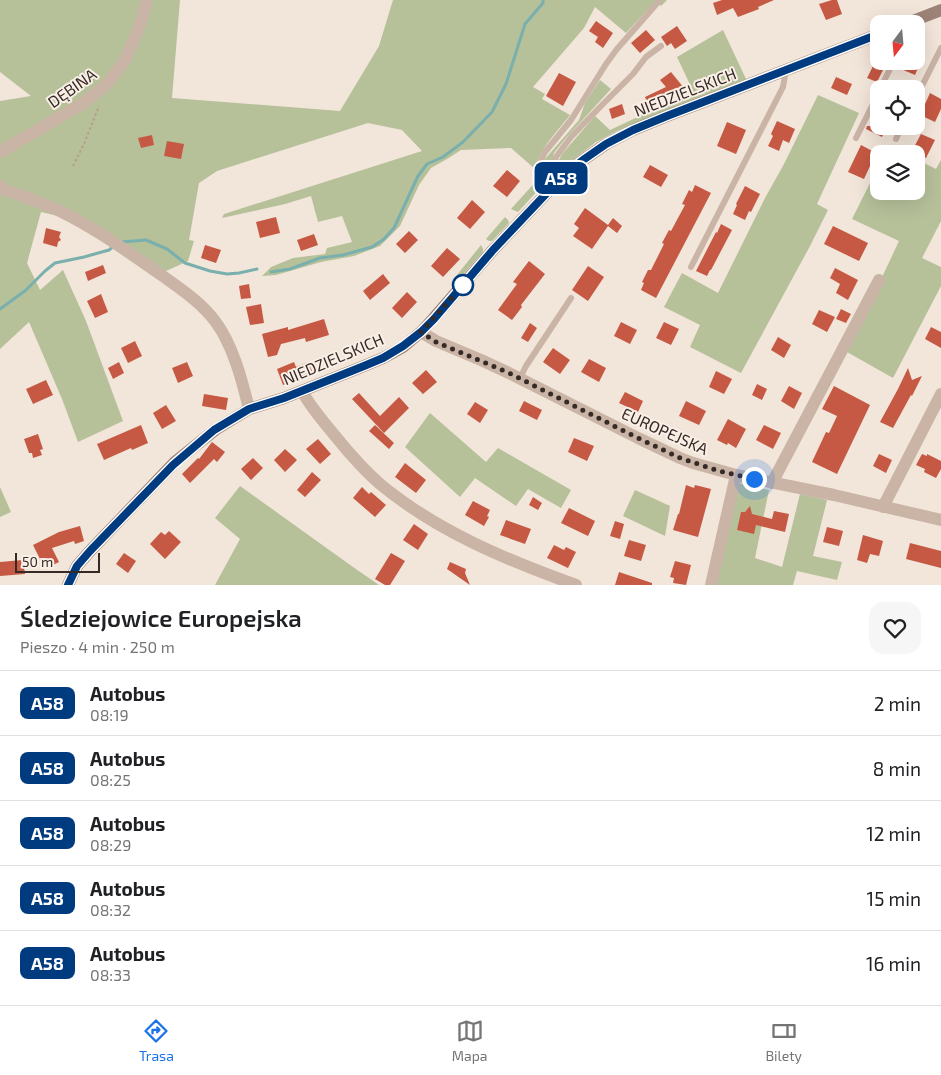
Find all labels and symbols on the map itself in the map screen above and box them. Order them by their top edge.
north arrow [870,15,925,70]
street label: NIEDZIELSKICH [631,63,739,120]
street label: DĘBINA [44,64,100,111]
line badge: A58 [532,162,590,194]
unlabelled marker [452,274,474,296]
street label: NIEDZIELSKICH [279,329,386,388]
street label: EUROPEJSKA [619,403,711,458]
your location [742,467,767,492]
scale bar [15,550,100,573]

